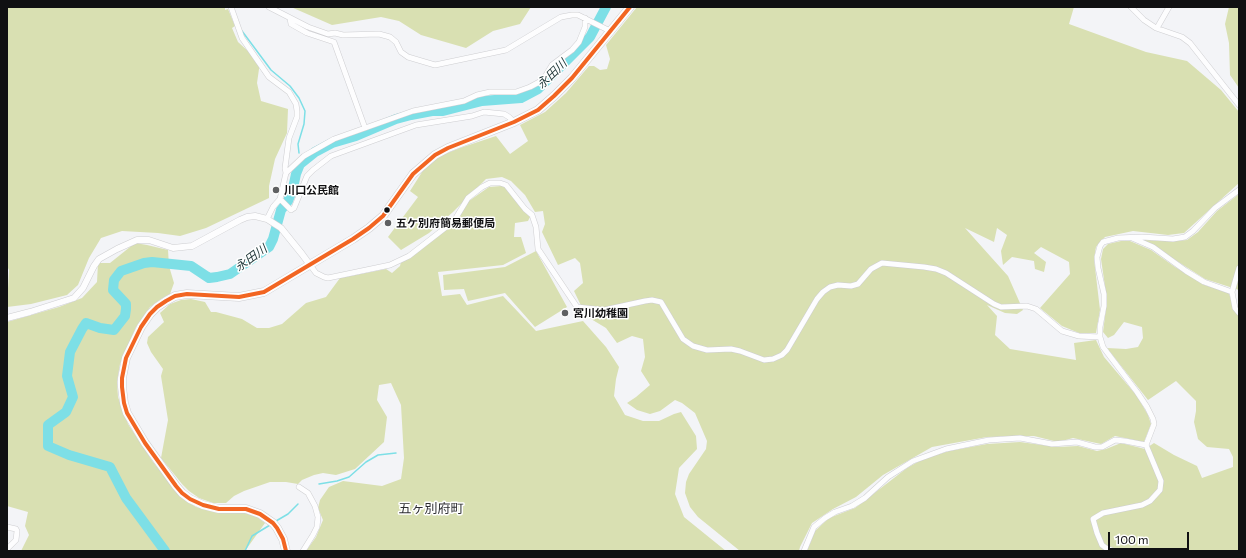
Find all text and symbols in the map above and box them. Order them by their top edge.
water label: 永田川 [534,56,570,92]
place label: 川口公民館 [284,183,339,197]
marker: 川口公民館 [271,185,281,195]
unlabelled marker [382,205,392,215]
place label: 五ケ別府簡易郵便局 [396,216,495,230]
marker: 五ケ別府簡易郵便局 [383,218,393,228]
water label: 永田川 [232,242,270,274]
place label: 宮川幼稚園 [573,306,628,320]
marker: 宮川幼稚園 [560,308,570,318]
district label: 五ヶ別府町 [399,501,463,517]
scale bar [1110,524,1191,550]
text: 100 m [1115,532,1149,546]

